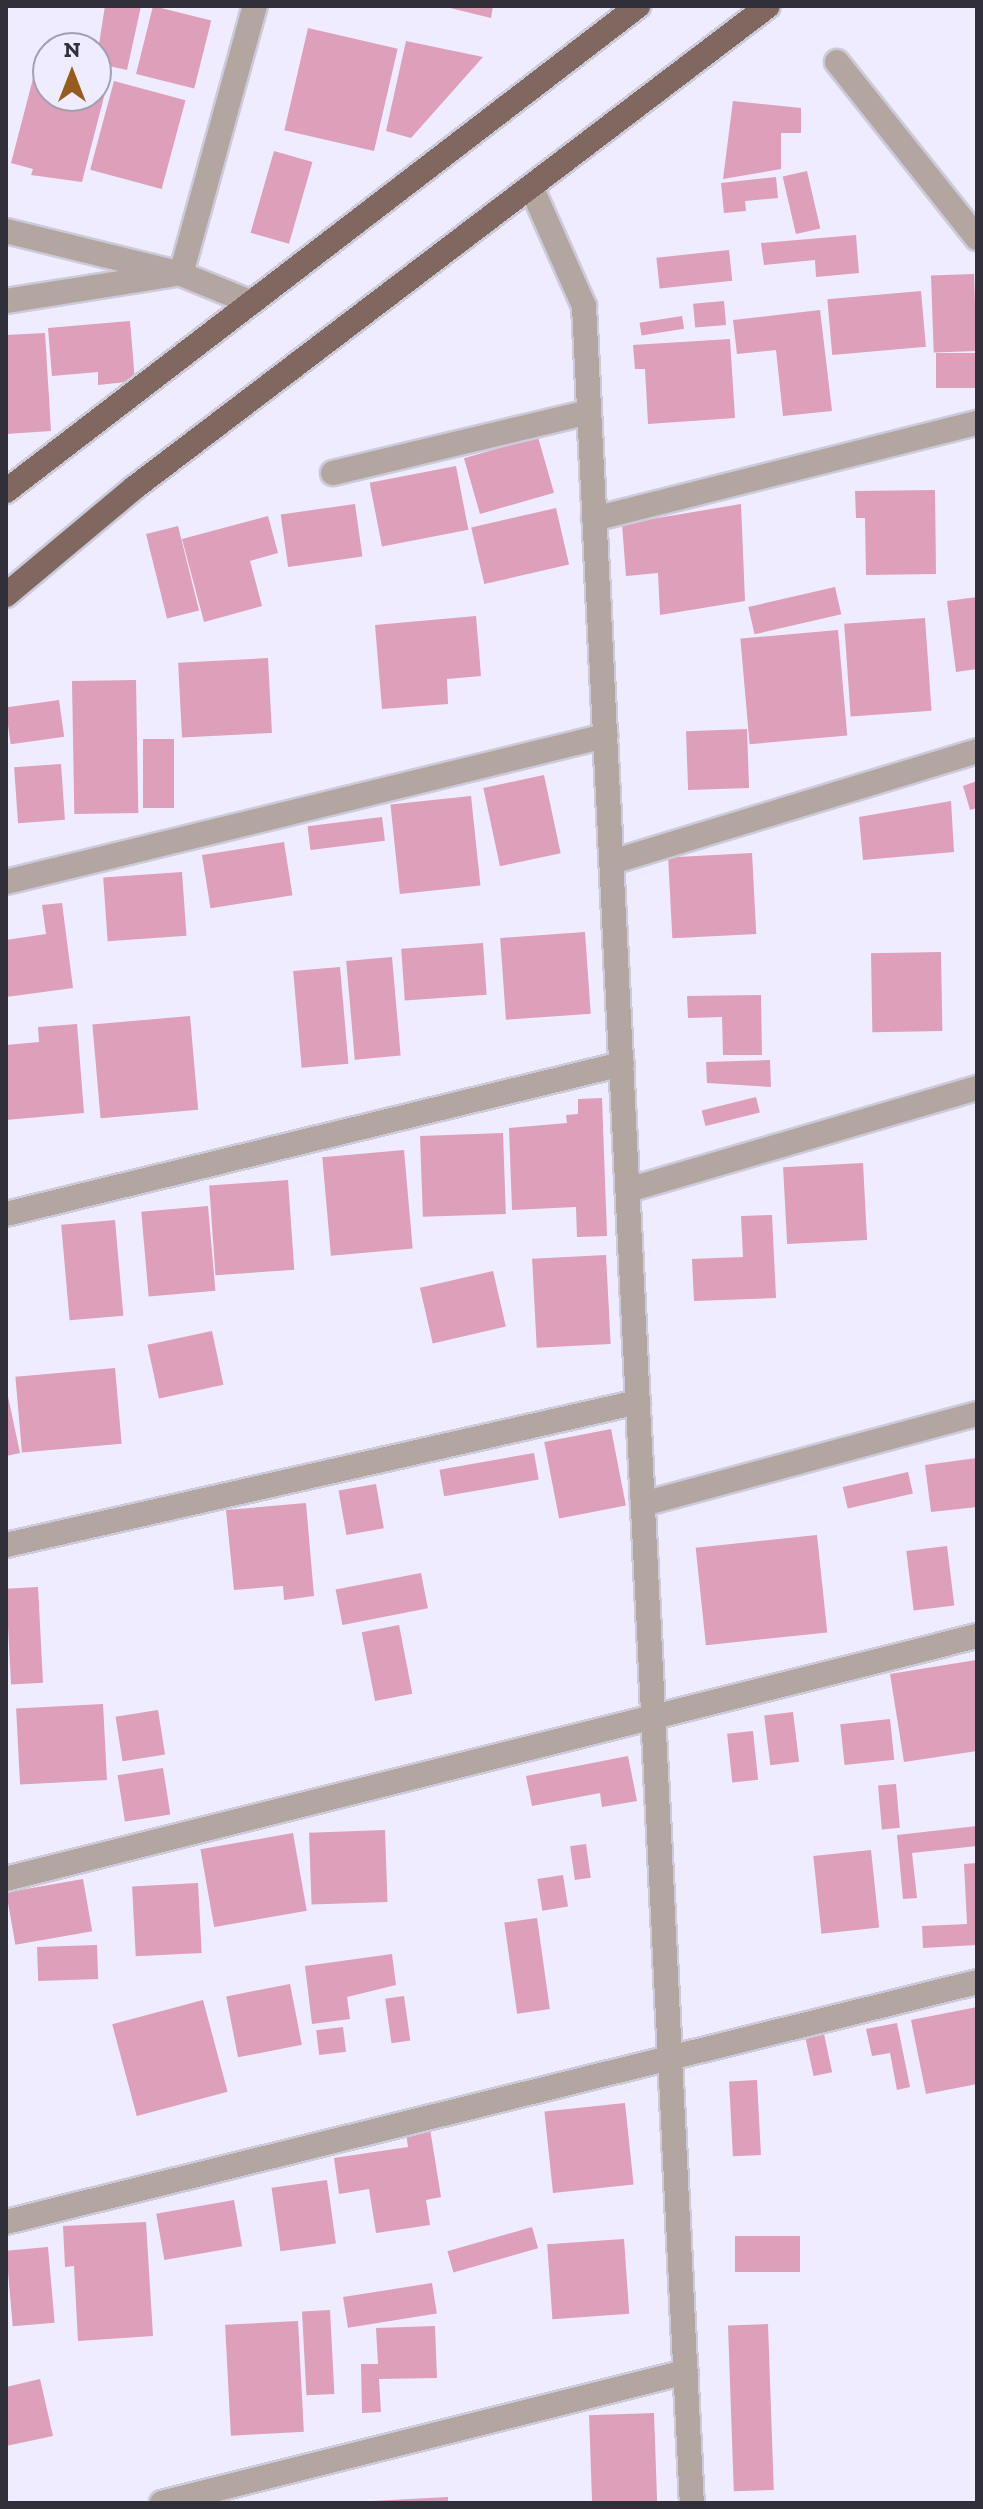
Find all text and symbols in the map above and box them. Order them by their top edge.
north arrow [32,32,112,112]
text: N [64,36,80,63]

